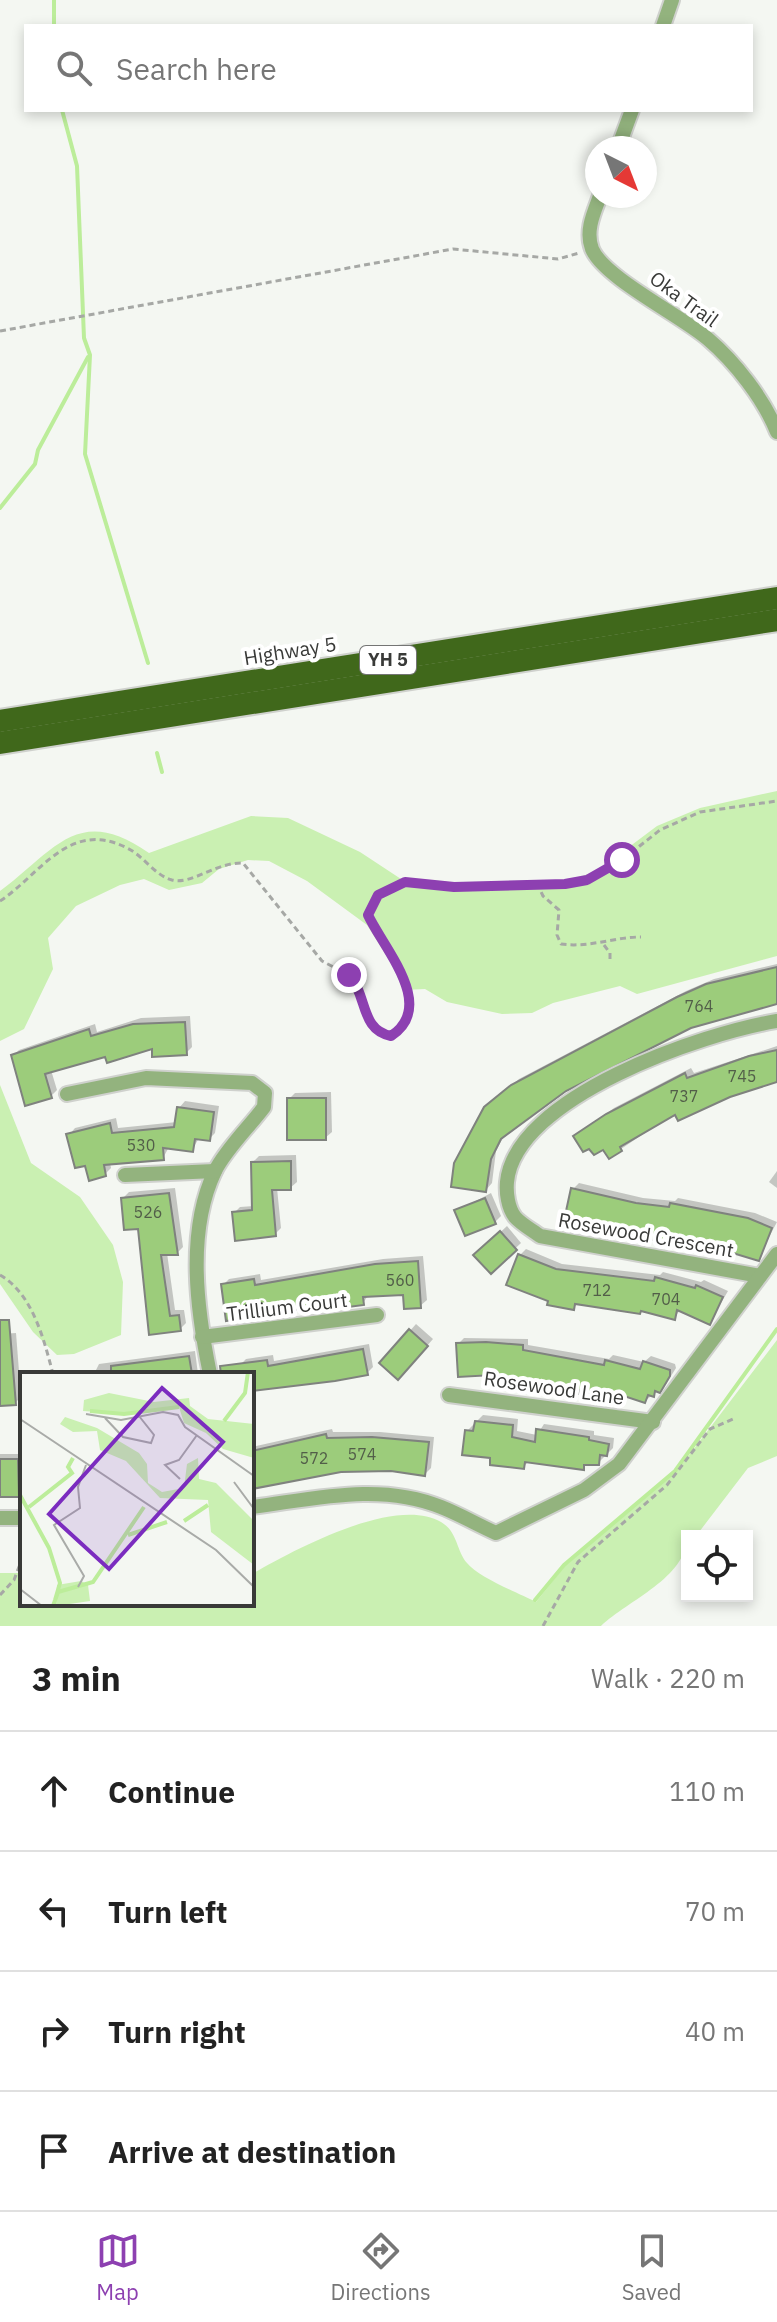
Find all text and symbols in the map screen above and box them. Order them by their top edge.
search box [24,24,753,112]
icon: search [52,46,96,90]
text: Search here [116,49,277,88]
north arrow [585,136,657,208]
street label: Oka Trail [644,264,724,333]
street label: Highway 5 [242,630,338,671]
road number: YH 5 [360,646,416,674]
route start [604,842,640,878]
route end [331,957,367,993]
house number: 764 [685,996,713,1016]
house number: 745 [728,1066,756,1086]
house number: 737 [670,1086,698,1106]
house number: 530 [127,1135,155,1155]
house number: 526 [134,1202,162,1222]
street label: Rosewood Crescent [556,1206,736,1263]
house number: 560 [386,1270,414,1290]
house number: 712 [583,1280,611,1300]
street label: Trillium Court [225,1286,349,1327]
house number: 704 [652,1289,680,1309]
street label: Rosewood Lane [482,1364,626,1411]
inset map [20,1372,254,1606]
house number: 574 [348,1444,376,1464]
house number: 572 [300,1448,328,1468]
map controls [681,1530,753,1602]
button: locate [681,1530,753,1602]
text: 3 min [32,1656,121,1700]
text: Walk · 220 m [591,1661,745,1695]
icon: ahead [32,1769,76,1813]
text: Continue [108,1772,235,1811]
text: 110 m [669,1774,745,1808]
icon: left [32,1889,76,1933]
text: Turn left [108,1892,227,1931]
text: 70 m [685,1894,745,1928]
icon: right [32,2009,76,2053]
text: Turn right [108,2012,246,2051]
text: 40 m [685,2014,745,2048]
icon: arrive [32,2129,76,2173]
text: Arrive at destination [108,2132,396,2171]
tab: Map [96,2229,140,2306]
tab: Directions [331,2229,431,2306]
tab: Saved [622,2229,681,2306]

